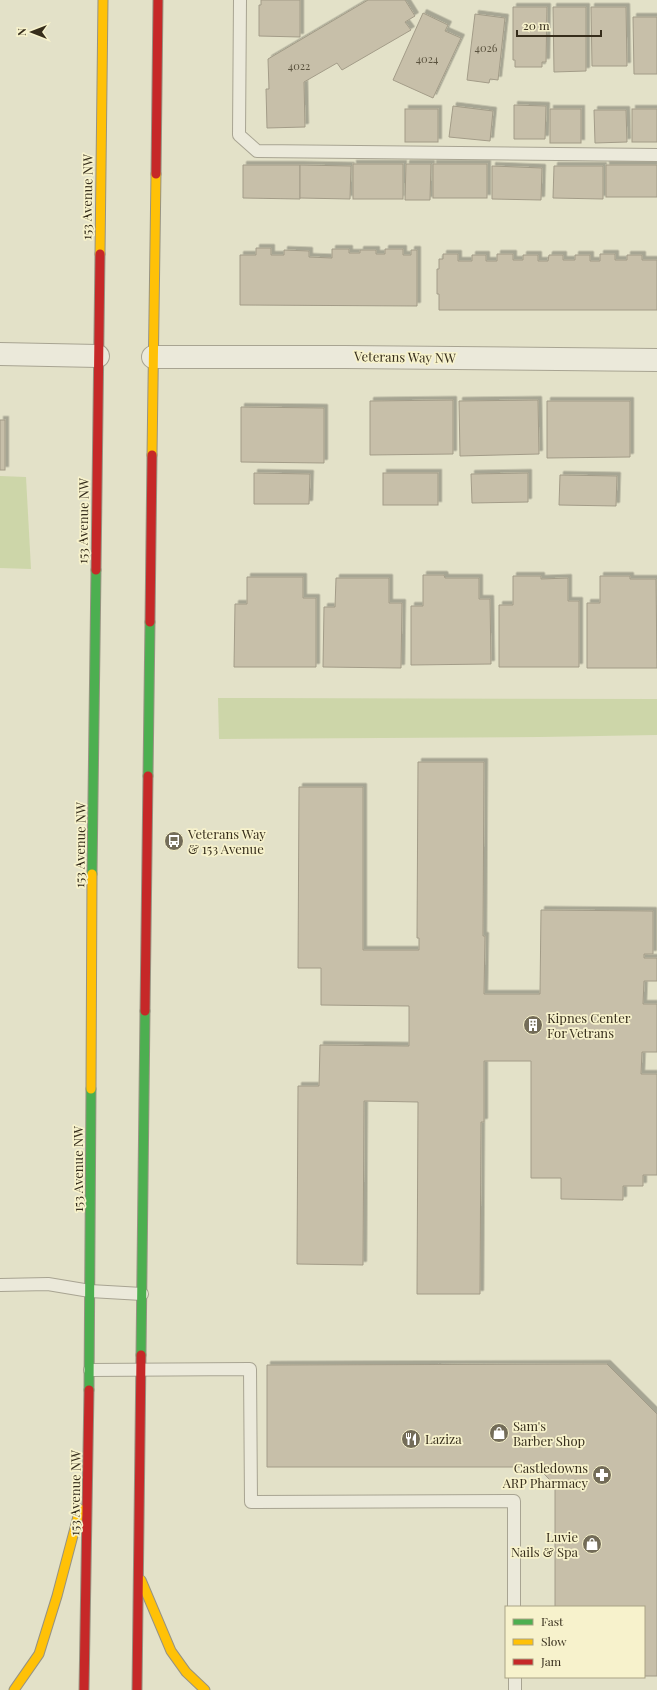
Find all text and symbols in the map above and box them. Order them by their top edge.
north arrow [12,12,52,52]
scale bar [517,12,601,38]
text: 20 m [523,17,550,33]
text: N [14,28,29,36]
house number: 4026 [475,40,498,55]
house number: 4024 [416,51,439,66]
house number: 4022 [288,58,310,73]
street label: 153 Avenue NW [77,154,96,240]
street label: Veterans Way NW [353,347,456,366]
street label: 153 Avenue NW [73,478,92,564]
street label: 153 Avenue NW [70,802,89,888]
place label: Veterans Way & 153 Avenue [187,825,266,857]
bus stop icon: Veterans Way & 153 Avenue [163,830,185,852]
place label: Kipnes Center For Vetrans [547,1009,631,1041]
building icon: Kipnes Center For Vetrans [522,1014,544,1036]
street label: 153 Avenue NW [69,1126,86,1212]
place label: Sam's Barber Shop [513,1417,585,1449]
shop icon: Sam's Barber Shop [488,1422,510,1444]
restaurant icon: Laziza [400,1428,422,1450]
place label: Laziza [425,1430,462,1447]
street label: 153 Avenue NW [65,1450,84,1536]
place label: Castledowns ARP Pharmacy [502,1459,588,1491]
pharmacy icon: Castledowns ARP Pharmacy [591,1464,613,1486]
place label: Luvie Nails & Spa [511,1528,579,1560]
shop icon: Luvie Nails & Spa [581,1533,603,1555]
legend [505,1606,645,1678]
text: Fast [541,1613,564,1629]
text: Slow [541,1633,567,1649]
text: Jam [540,1653,562,1669]

